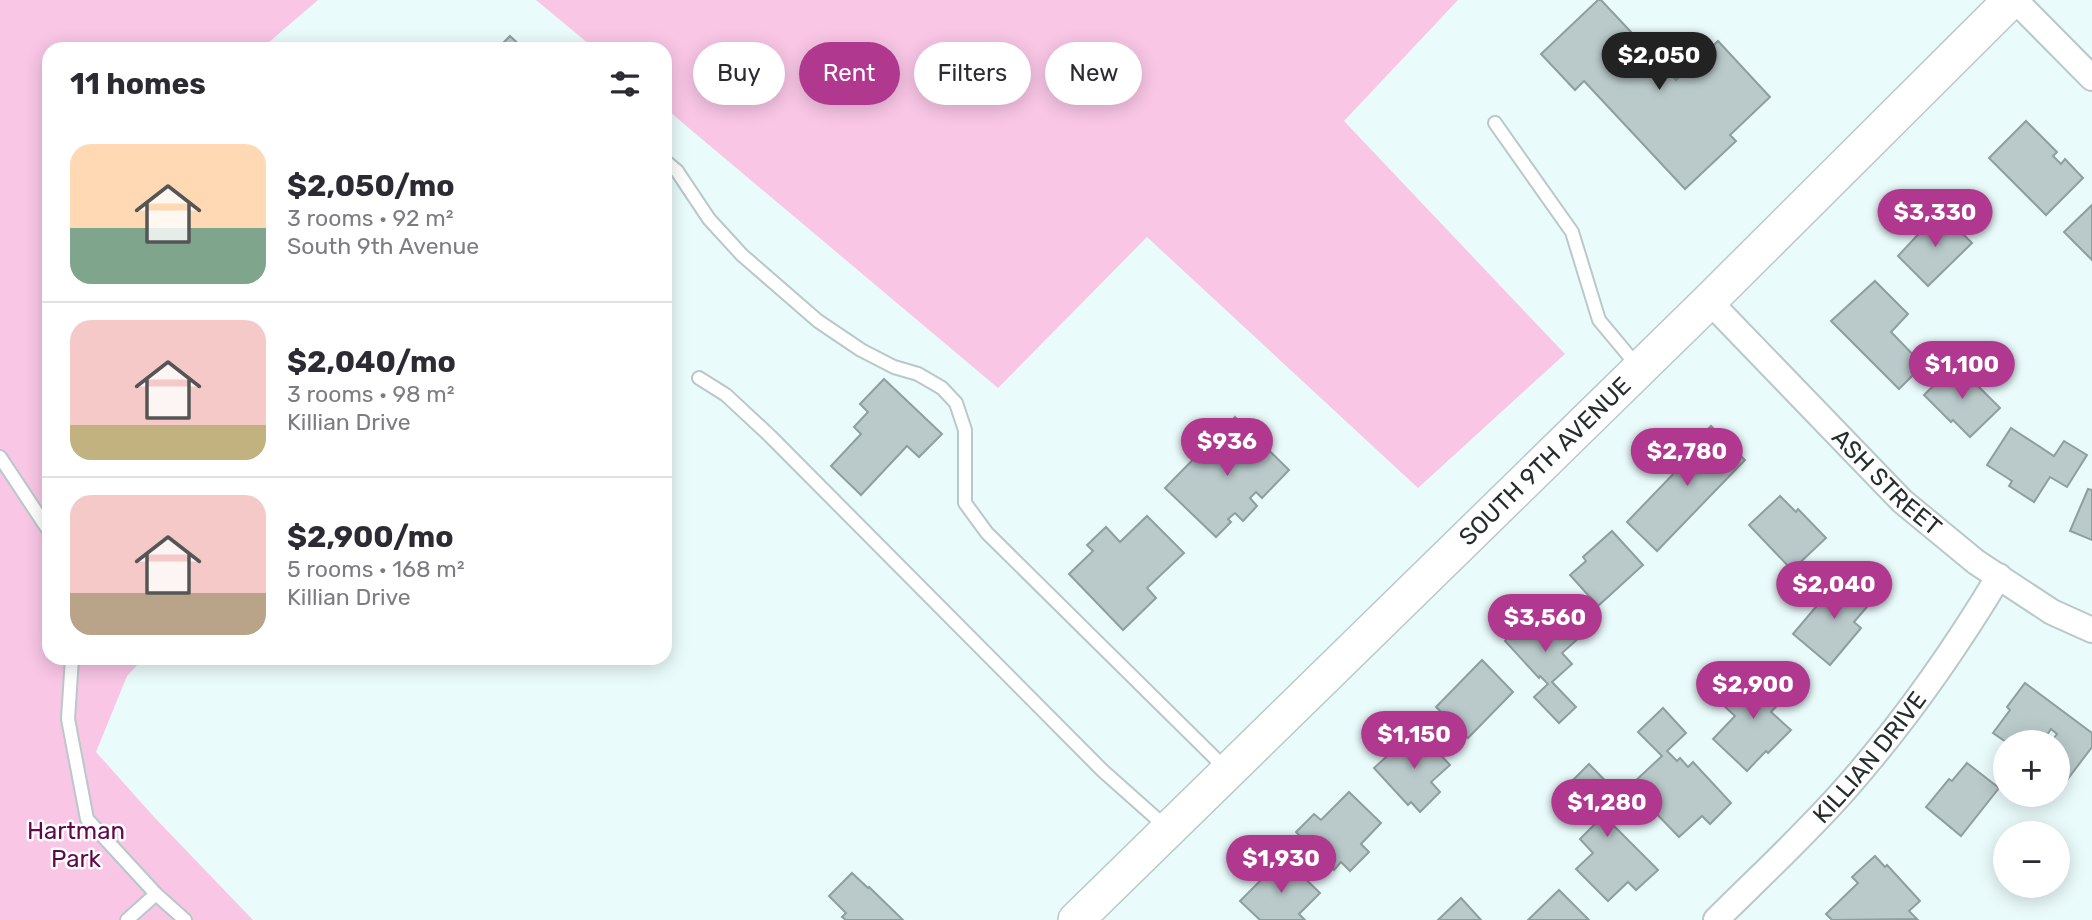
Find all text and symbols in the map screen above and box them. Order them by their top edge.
pin: $2,050 [1602,32,1716,92]
text: $2,050 [1618,41,1700,69]
chip: Buy [693,42,785,105]
chip: Rent [799,42,900,105]
chip: Filters [914,42,1031,105]
chip: New [1045,42,1142,105]
icon: filters [606,65,644,103]
text: 11 homes [70,66,206,102]
text: $2,050/mo [287,168,455,204]
icon: home [126,172,210,256]
pin: $3,330 [1878,190,1992,249]
text: $3,330 [1894,198,1976,226]
text: 3 rooms · 92 m² [287,204,453,232]
text: South 9th Avenue [287,232,479,260]
pin: $1,100 [1905,342,2019,401]
text: $2,040/mo [287,344,456,380]
icon: home [126,348,210,432]
text: $1,100 [1925,350,1999,378]
street label: SOUTH 9TH AVENUE [1453,371,1637,551]
text: 3 rooms · 98 m² [287,380,455,408]
text: Killian Drive [287,408,411,436]
pin: $936 [1186,419,1268,478]
street label: ASH STREET [1826,423,1947,542]
text: $936 [1197,427,1257,455]
pin: $2,780 [1630,428,1744,488]
text: $2,780 [1647,437,1727,465]
text: $2,900/mo [287,519,454,555]
icon: home [126,523,210,607]
text: 5 rooms · 168 m² [287,555,465,583]
pin: $2,040 [1777,562,1891,621]
text: $2,040 [1792,570,1876,598]
text: Killian Drive [287,583,411,611]
pin: $3,560 [1488,594,1602,654]
text: $3,560 [1504,603,1586,631]
pin: $2,900 [1696,662,1810,721]
text: $2,900 [1712,670,1794,698]
street label: KILLIAN DRIVE [1807,686,1932,829]
pin: $1,150 [1357,712,1471,771]
text: $1,150 [1377,720,1451,748]
map controls [1993,730,2070,898]
button: + [1993,730,2070,807]
pin: $1,280 [1550,780,1664,839]
text: $1,280 [1567,788,1647,816]
park label: Hartman Park [27,817,125,873]
button: − [1993,821,2070,898]
pin: $1,930 [1224,836,1338,895]
text: $1,930 [1242,844,1320,872]

